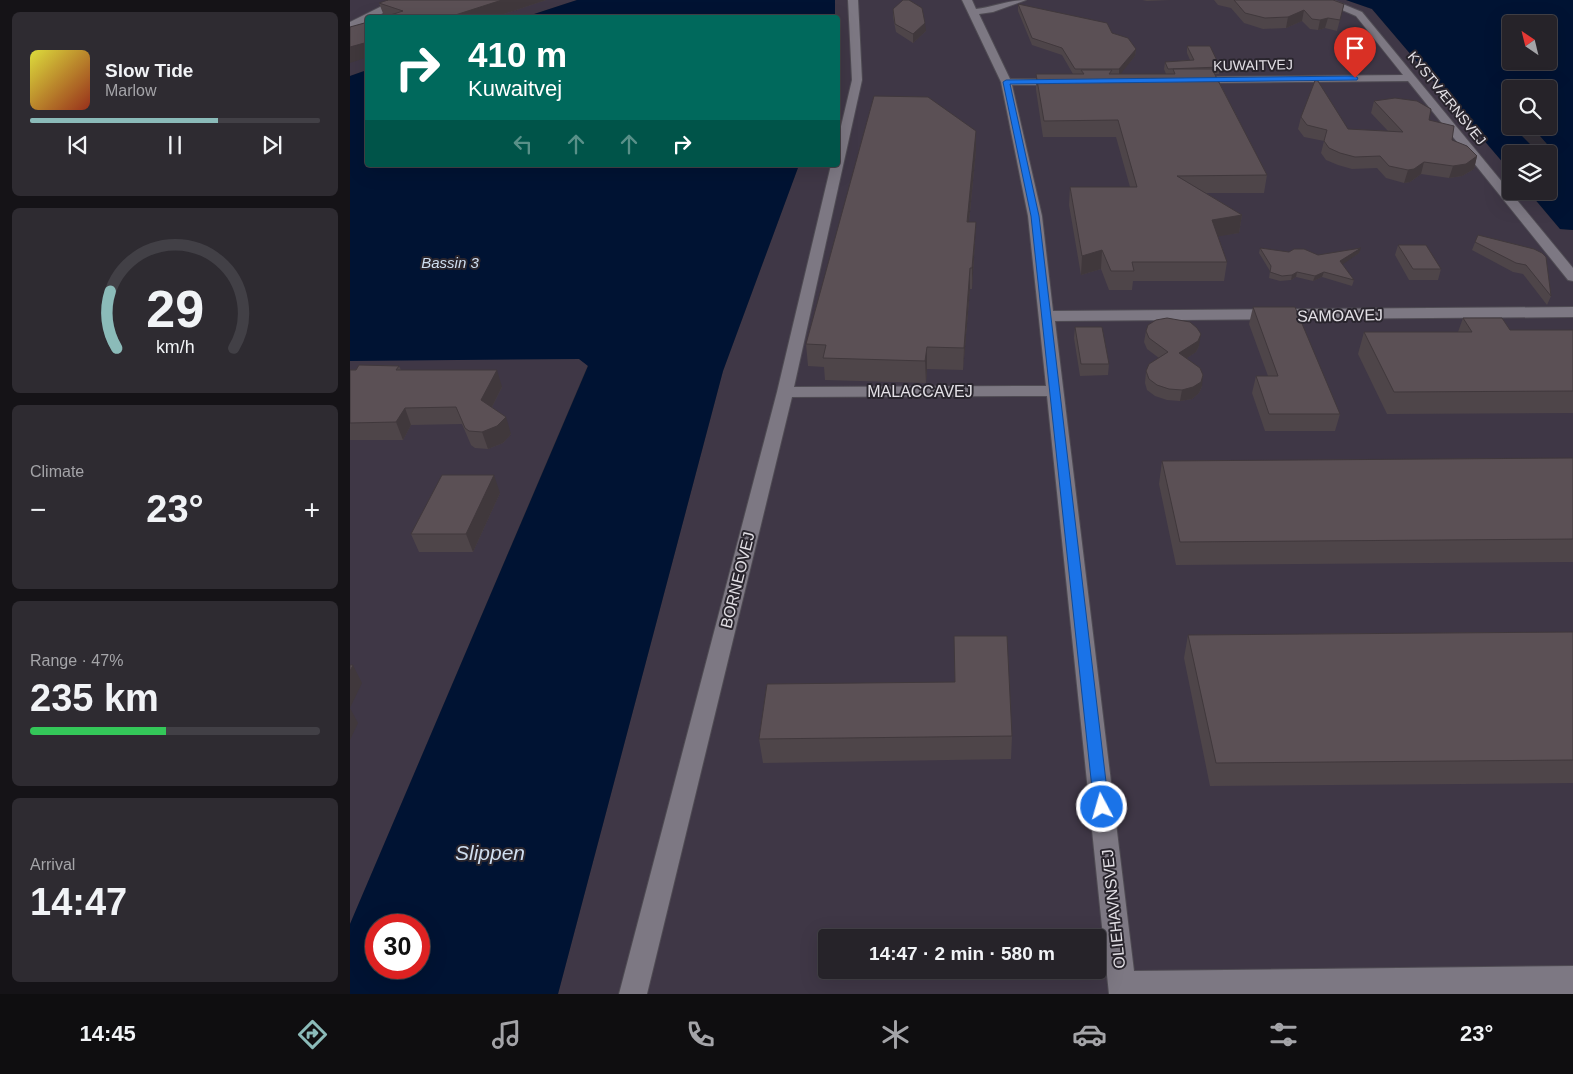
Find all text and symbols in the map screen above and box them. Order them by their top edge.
north arrow [1502,15,1558,70]
map controls [1502,15,1557,200]
pin [1334,27,1376,78]
icon: arrive [1341,34,1369,62]
icon: right [385,35,450,100]
text: 410 m [468,35,567,74]
street label: KYSTVÆRNSVEJ [1405,48,1489,148]
street label: KUWAITVEJ [1213,56,1293,74]
text: Slow Tide [105,60,193,81]
text: Kuwaitvej [468,76,562,101]
button: search [1502,80,1557,135]
text: Marlow [105,82,157,99]
icon: left [509,130,537,158]
icon: ahead [562,130,590,158]
icon: ahead [615,130,643,158]
icon: right [668,130,696,158]
icon: previous [64,131,92,159]
icon: pause [161,131,189,159]
icon: next [258,131,286,159]
button: layers [1502,145,1557,200]
water label: Bassin 3 [421,254,479,271]
text: 29 [146,280,204,338]
street label: SAMOAVEJ [1297,306,1383,325]
text: km/h [156,337,194,357]
street label: MALACCAVEJ [867,383,973,400]
text: Climate [30,463,84,480]
text: 23° [146,488,204,530]
text: − [30,494,46,525]
text: + [304,494,320,525]
street label: BORNEOVEJ [717,530,758,630]
text: Range · 47% [30,652,123,669]
text: 235 km [30,677,159,719]
position arrow [1075,780,1127,832]
water label: Slippen [455,841,525,864]
street label: OLIEHAVNSVEJ [1099,849,1128,969]
text: Arrival [30,856,75,873]
text: 14:47 [30,881,127,923]
speed limit sign: 30 [365,914,430,979]
text: 14:47 · 2 min · 580 m [869,943,1055,964]
icon: directions [295,1017,330,1052]
icon: music [489,1017,524,1052]
icon: phone [683,1017,718,1052]
icon: climate [878,1017,913,1052]
icon: car [1072,1017,1107,1052]
icon: filters [1266,1017,1301,1052]
text: 14:45 [80,1021,136,1046]
text: 23° [1460,1021,1493,1046]

